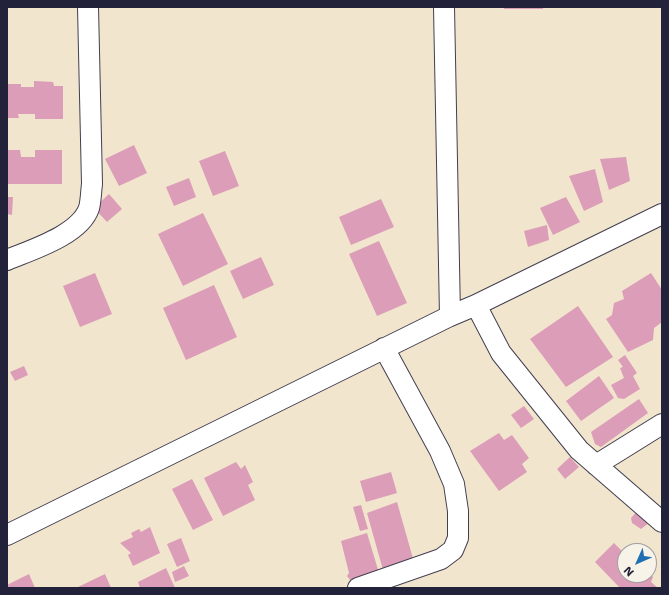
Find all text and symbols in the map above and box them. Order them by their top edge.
north arrow [617,543,657,583]
text: N [620,563,637,580]

